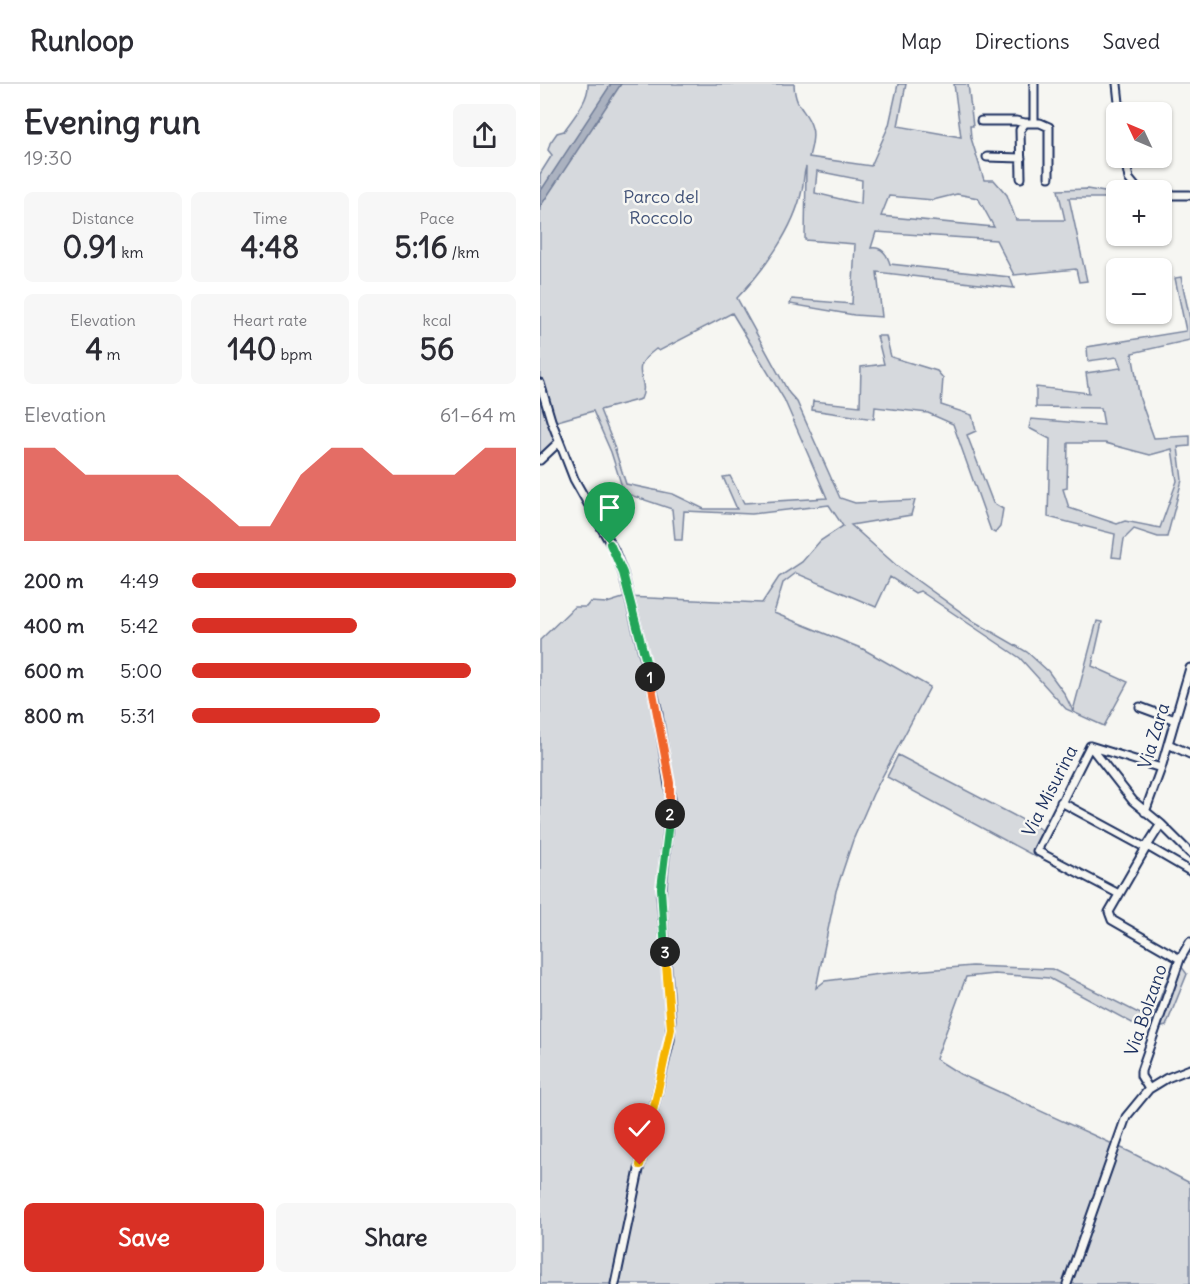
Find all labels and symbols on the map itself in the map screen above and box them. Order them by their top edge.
north arrow [1106,102,1172,168]
park label: Parco del Roccolo [623,185,699,229]
pin [584,482,635,544]
pin: 1 [635,662,665,692]
street label: Via Zara [1133,700,1174,771]
street label: Via Misurina [1017,741,1082,840]
pin: 2 [655,799,685,829]
pin: 3 [650,937,680,967]
street label: Via Bolzano [1119,961,1172,1059]
pin [614,1103,665,1165]

